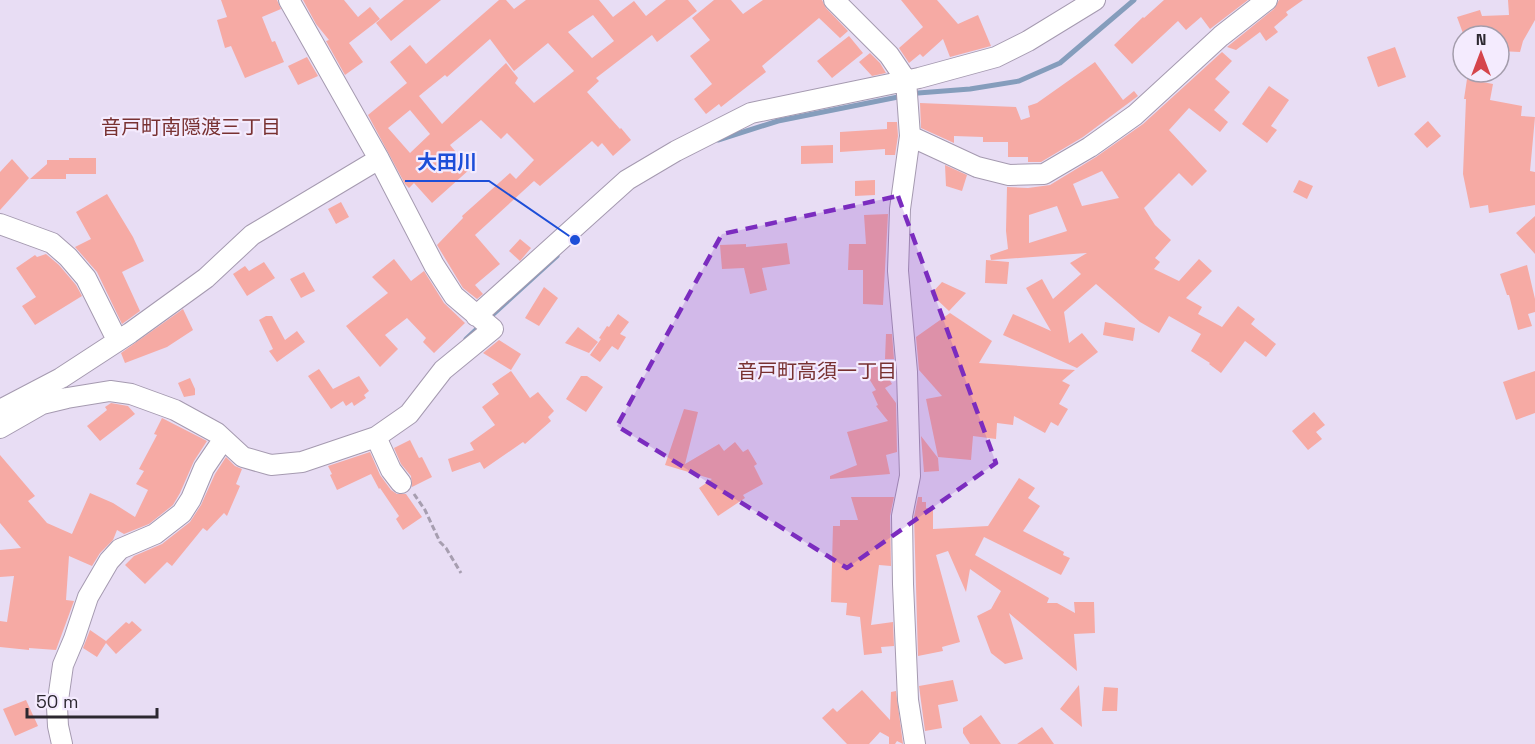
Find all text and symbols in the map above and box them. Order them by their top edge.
north arrow [1451,24,1511,84]
text: N [1476,29,1486,50]
district label: 音戸町南隠渡三丁目 [101,114,281,140]
callout: 大田川 [405,143,489,181]
text: 大田川 [417,149,477,175]
district label: 音戸町高須一丁目 [737,358,897,384]
scale bar [27,681,158,719]
text: 50 m [36,690,78,713]

